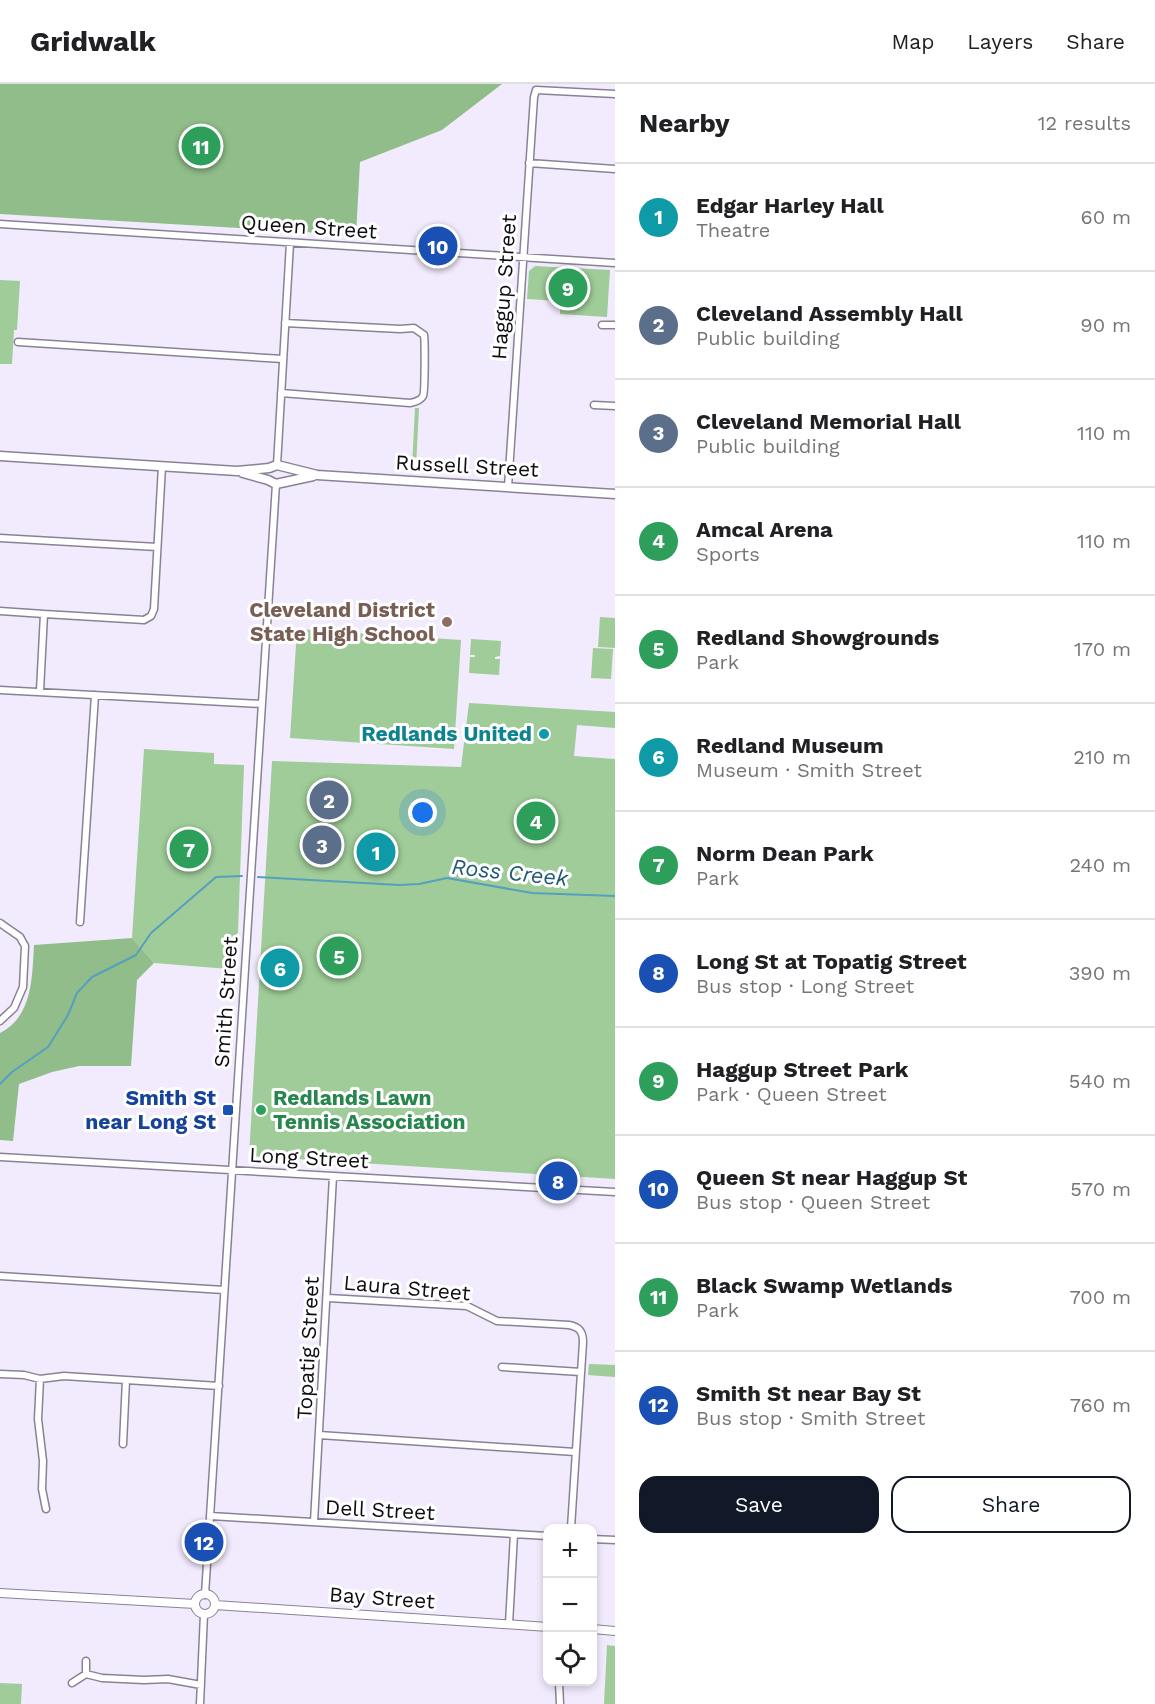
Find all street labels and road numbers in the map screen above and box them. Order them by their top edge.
street label: Queen Street [240,209,378,244]
street label: Haggup Street [486,213,521,361]
street label: Russell Street [395,449,539,482]
street label: Smith Street [208,935,243,1068]
street label: Long Street [249,1142,369,1173]
street label: Laura Street [342,1269,472,1306]
street label: Topatig Street [291,1275,324,1420]
street label: Dell Street [325,1494,436,1525]
street label: Bay Street [328,1581,436,1614]

